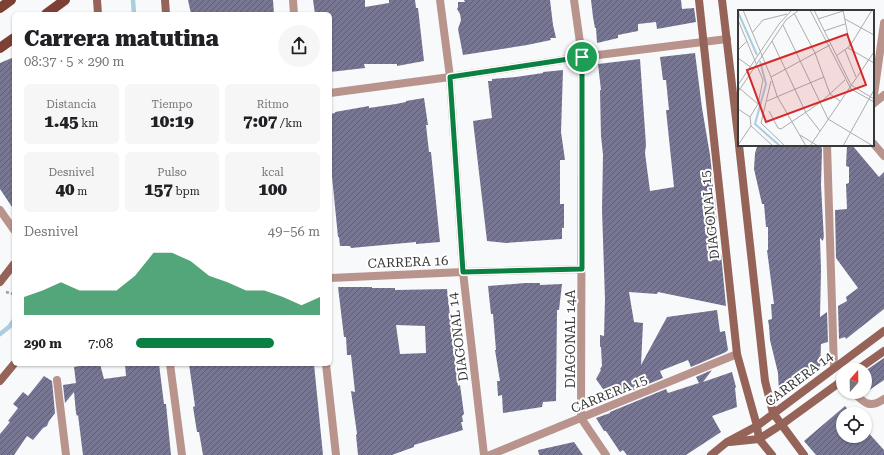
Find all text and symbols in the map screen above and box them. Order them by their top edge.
inset map [738,10,874,146]
button: share [278,25,320,67]
text: Carrera matutina [24,26,219,51]
pin [565,40,599,74]
icon: arrive [571,46,593,68]
text: 08:37 · 5 × 290 m [24,54,124,69]
text: Distancia [46,98,96,111]
text: Tiempo [152,98,192,111]
text: Ritmo [257,98,289,111]
text: 1.45 [44,111,79,131]
text: 10:19 [150,111,194,131]
text: 7:07 [243,111,277,131]
text: km [79,117,98,130]
text: /km [277,117,302,130]
text: Desnivel [48,166,94,179]
text: Pulso [157,166,187,179]
text: kcal [262,166,284,179]
street label: DIAGONAL 15 [698,170,722,260]
text: 40 [55,179,74,199]
text: 157 [144,179,173,199]
text: 100 [258,179,287,199]
text: m [74,185,87,198]
text: bpm [173,185,200,198]
text: Desnivel [24,224,78,239]
text: 49–56 m [268,224,320,239]
street label: CARRERA 16 [367,253,449,271]
street label: DIAGONAL 14A [563,290,578,388]
street label: DIAGONAL 14 [445,291,471,382]
text: 290 m [24,336,62,351]
text: 7:08 [88,336,113,351]
street label: CARRERA 14 [762,348,836,409]
north arrow [836,363,872,399]
map controls [836,363,872,443]
street label: CARRERA 15 [569,372,649,416]
button: locate [836,407,872,443]

